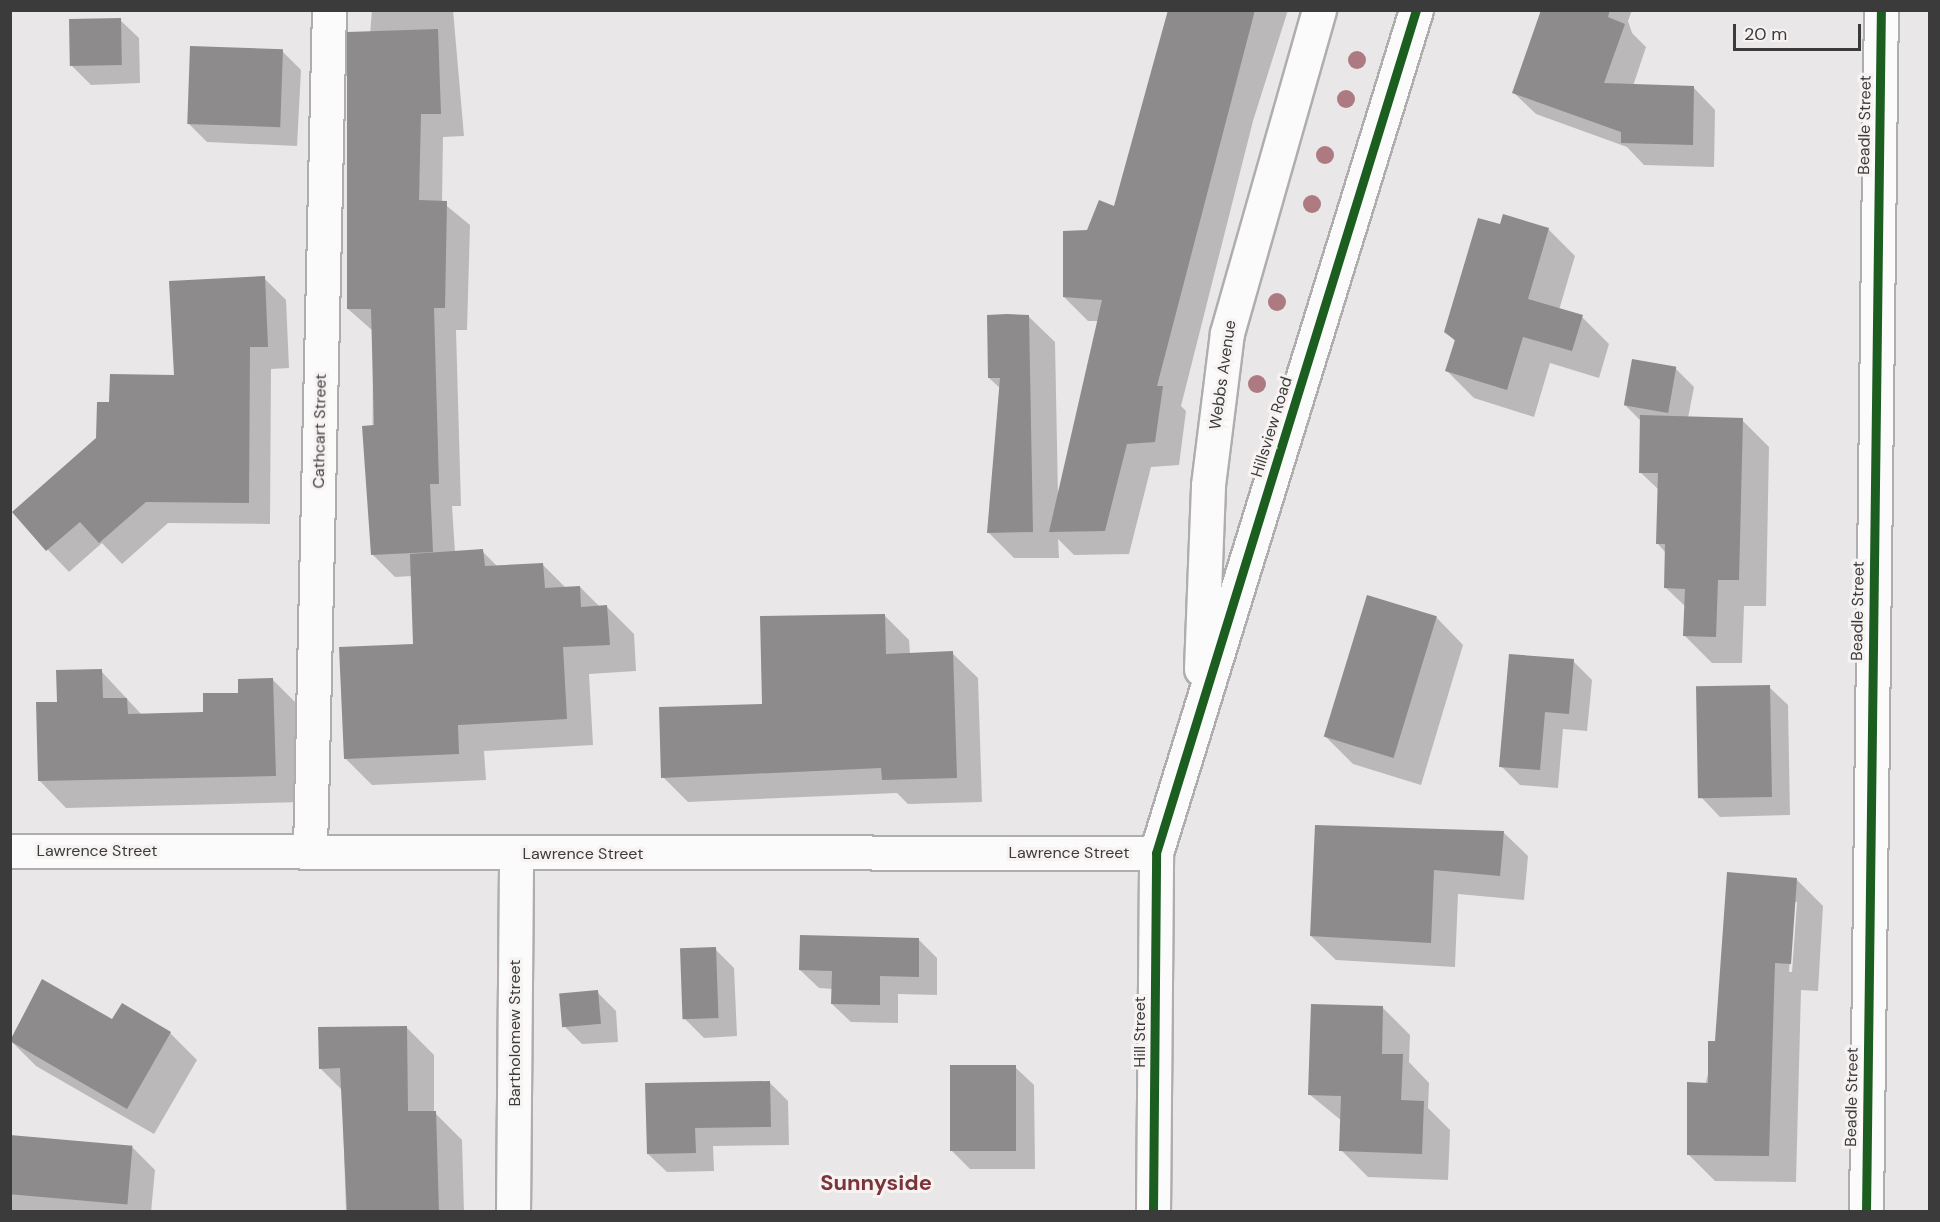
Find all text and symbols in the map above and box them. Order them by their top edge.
scale bar [1736,12,1864,50]
text: 20 m [1744,22,1787,46]
street label: Beadle Street [1855,75,1875,175]
street label: Webbs Avenue [1206,319,1240,431]
street label: Cathcart Street [309,373,331,489]
street label: Hillsview Road [1248,374,1296,480]
street label: Beadle Street [1848,561,1868,661]
street label: Lawrence Street [37,841,157,861]
street label: Lawrence Street [1009,843,1129,863]
street label: Lawrence Street [523,844,643,864]
street label: Bartholomew Street [505,959,525,1107]
street label: Hill Street [1130,996,1150,1068]
street label: Beadle Street [1842,1047,1862,1147]
district label: Sunnyside [820,1170,932,1196]

